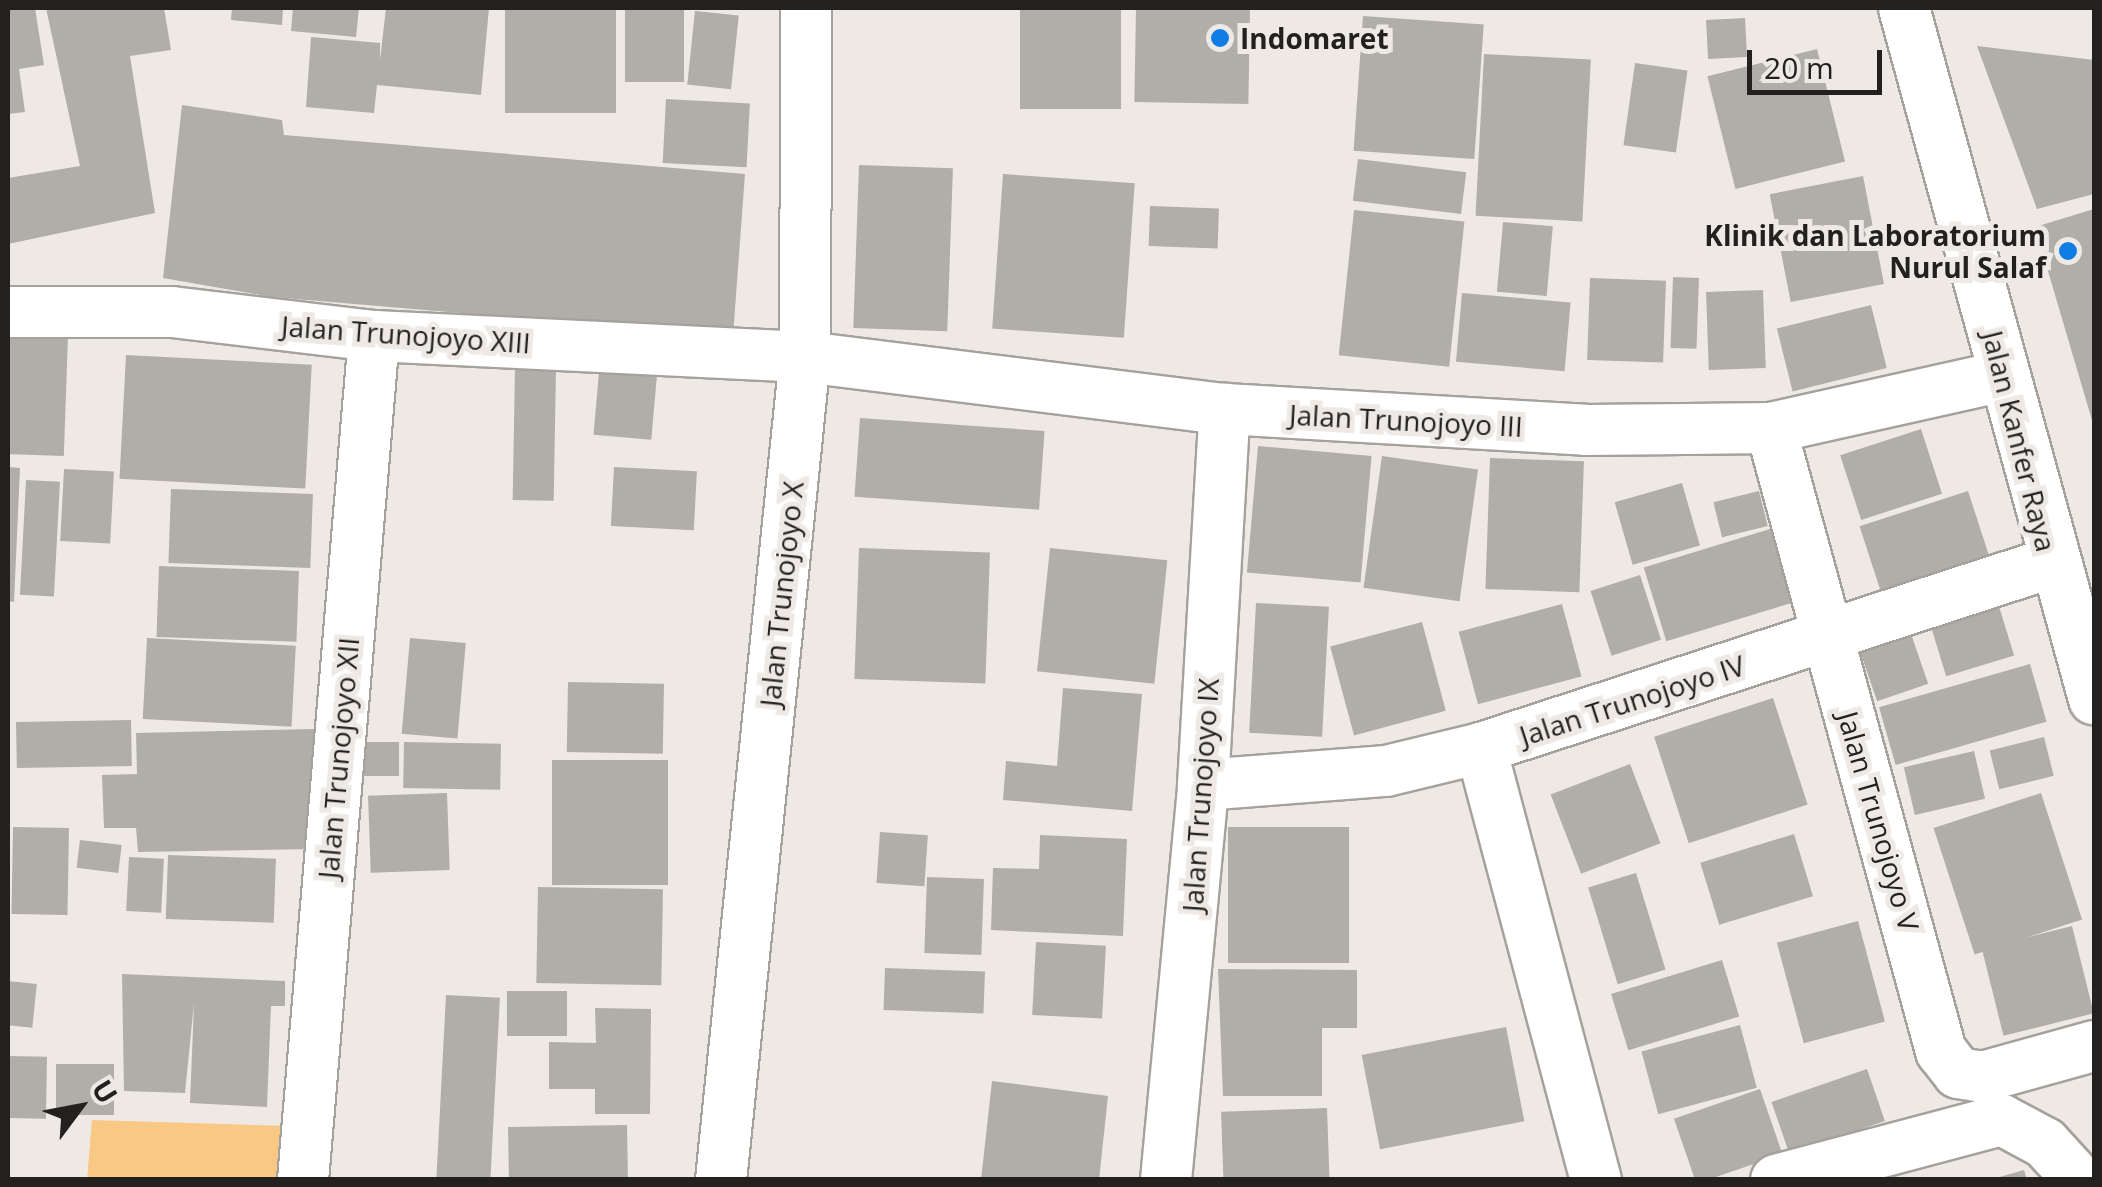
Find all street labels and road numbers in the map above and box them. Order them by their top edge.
street label: Jalan Trunojoyo XIII [280,309,532,359]
street label: Jalan Kanfer Raya [1976,327,2064,555]
street label: Jalan Trunojoyo III [1288,397,1524,443]
street label: Jalan Trunojoyo X [752,480,810,708]
street label: Jalan Trunojoyo XII [311,636,365,880]
street label: Jalan Trunojoyo IV [1515,648,1749,752]
street label: Jalan Trunojoyo IX [1175,677,1225,913]
street label: Jalan Trunojoyo V [1832,707,1926,935]

